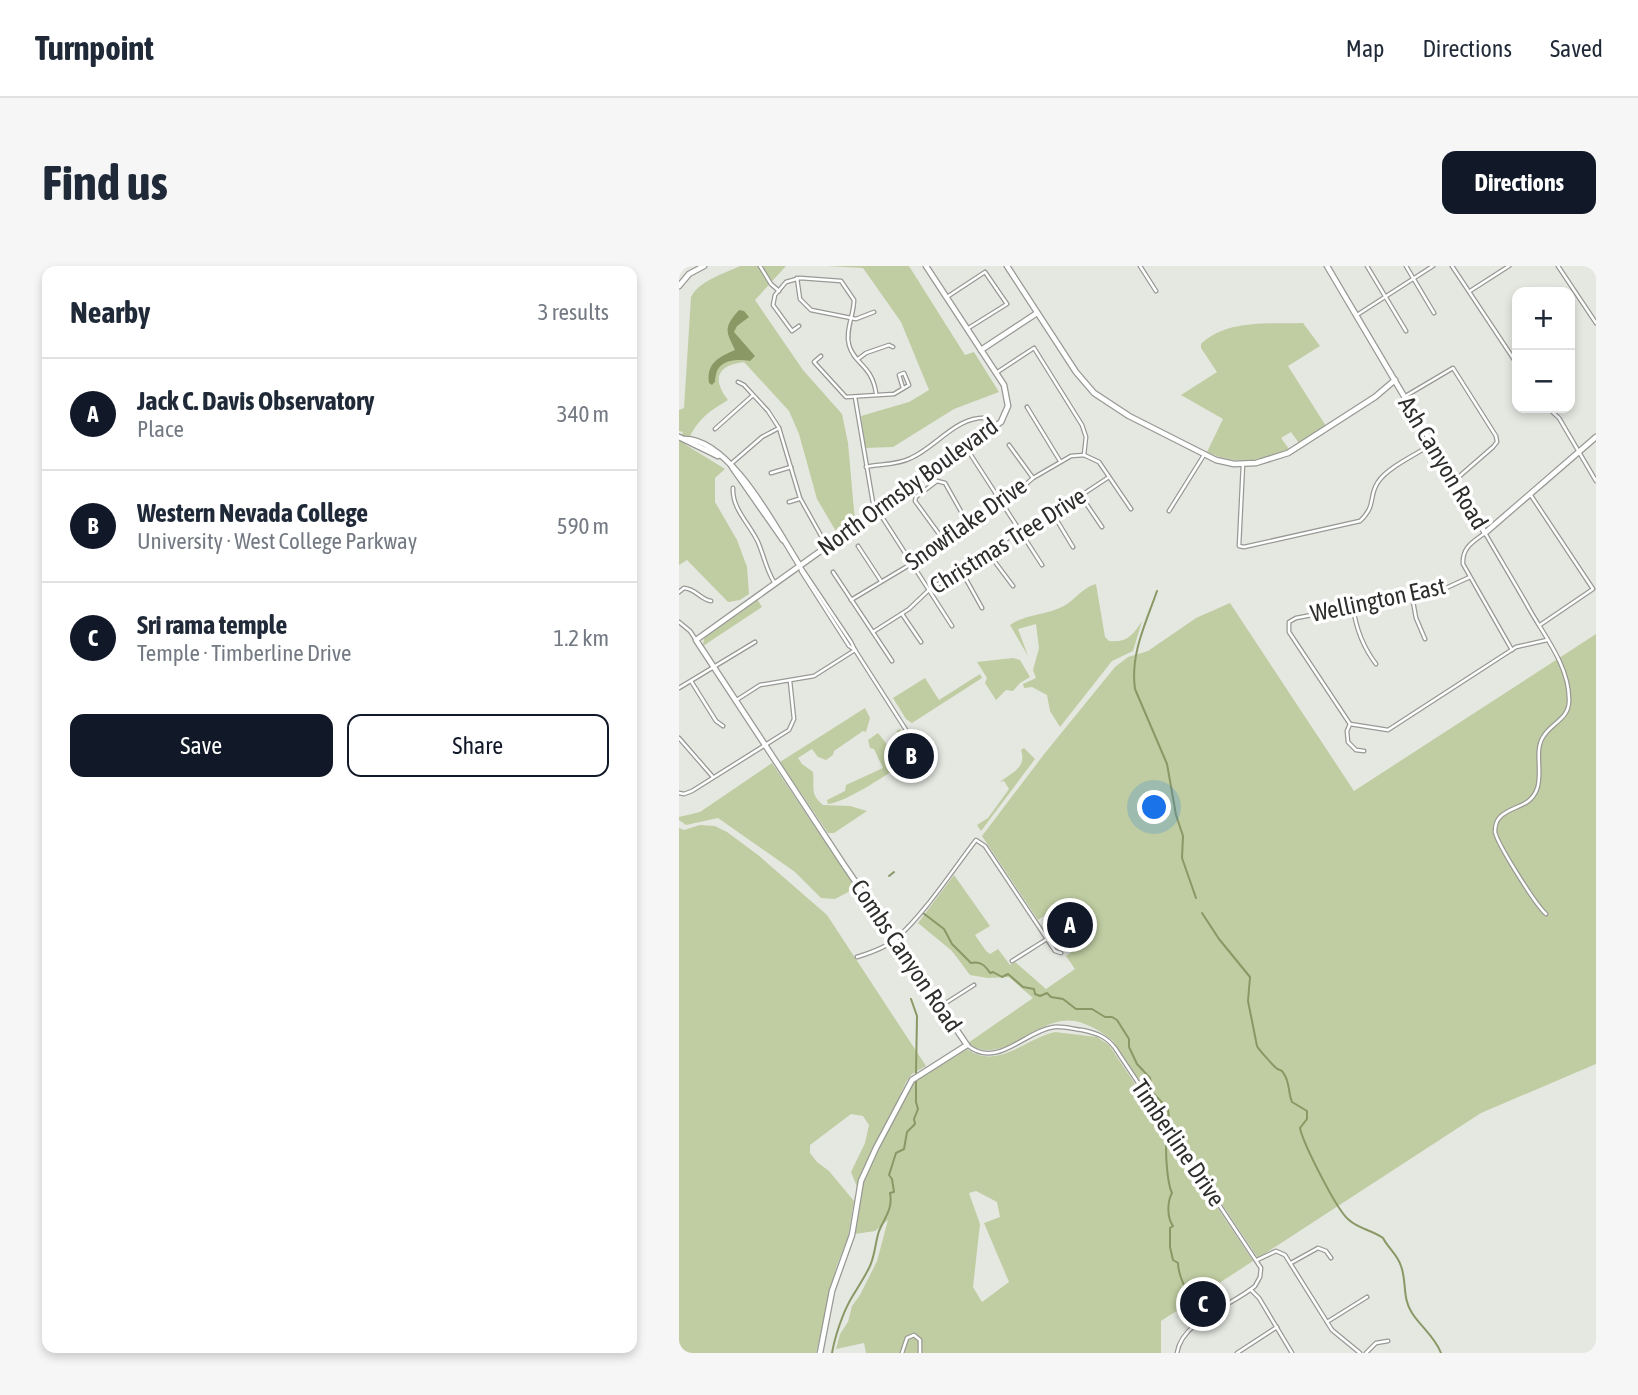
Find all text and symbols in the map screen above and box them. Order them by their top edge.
text: Turnpoint [35,29,154,67]
text: Map [1346,35,1384,62]
text: Directions [1422,35,1512,62]
text: Saved [1550,35,1603,62]
button: Directions [1442,151,1596,214]
text: Find us [42,154,168,210]
map controls [1512,287,1575,413]
button: + [1512,287,1575,350]
text: Nearby [70,295,150,329]
text: 3 results [538,299,609,325]
button: − [1512,350,1575,413]
text: Jack C. Davis Observatory [137,386,375,416]
street label: Ash Canyon Road [1393,391,1494,534]
text: A [87,401,99,427]
text: 340 m [557,401,609,427]
street label: North Ormsby Boulevard [813,412,1003,561]
text: Place [137,416,184,442]
street label: Snowflake Drive [900,472,1032,575]
street label: Christmas Tree Drive [925,482,1091,599]
text: Western Nevada College [137,498,368,528]
text: B [88,513,98,539]
text: 590 m [557,513,609,539]
text: University · West College Parkway [137,528,417,554]
street label: Wellington East [1308,572,1448,627]
text: Sri rama temple [137,610,287,640]
text: C [88,625,98,651]
text: 1.2 km [553,625,609,651]
text: Temple · Timberline Drive [137,640,352,666]
button: Save [70,714,333,777]
button: Share [347,714,609,777]
pin: B [888,730,934,782]
your location [1137,790,1171,824]
street label: Combs Canyon Road [846,874,967,1037]
pin: A [1047,899,1093,951]
street label: Timberline Drive [1126,1074,1231,1211]
pin: C [1180,1278,1226,1330]

